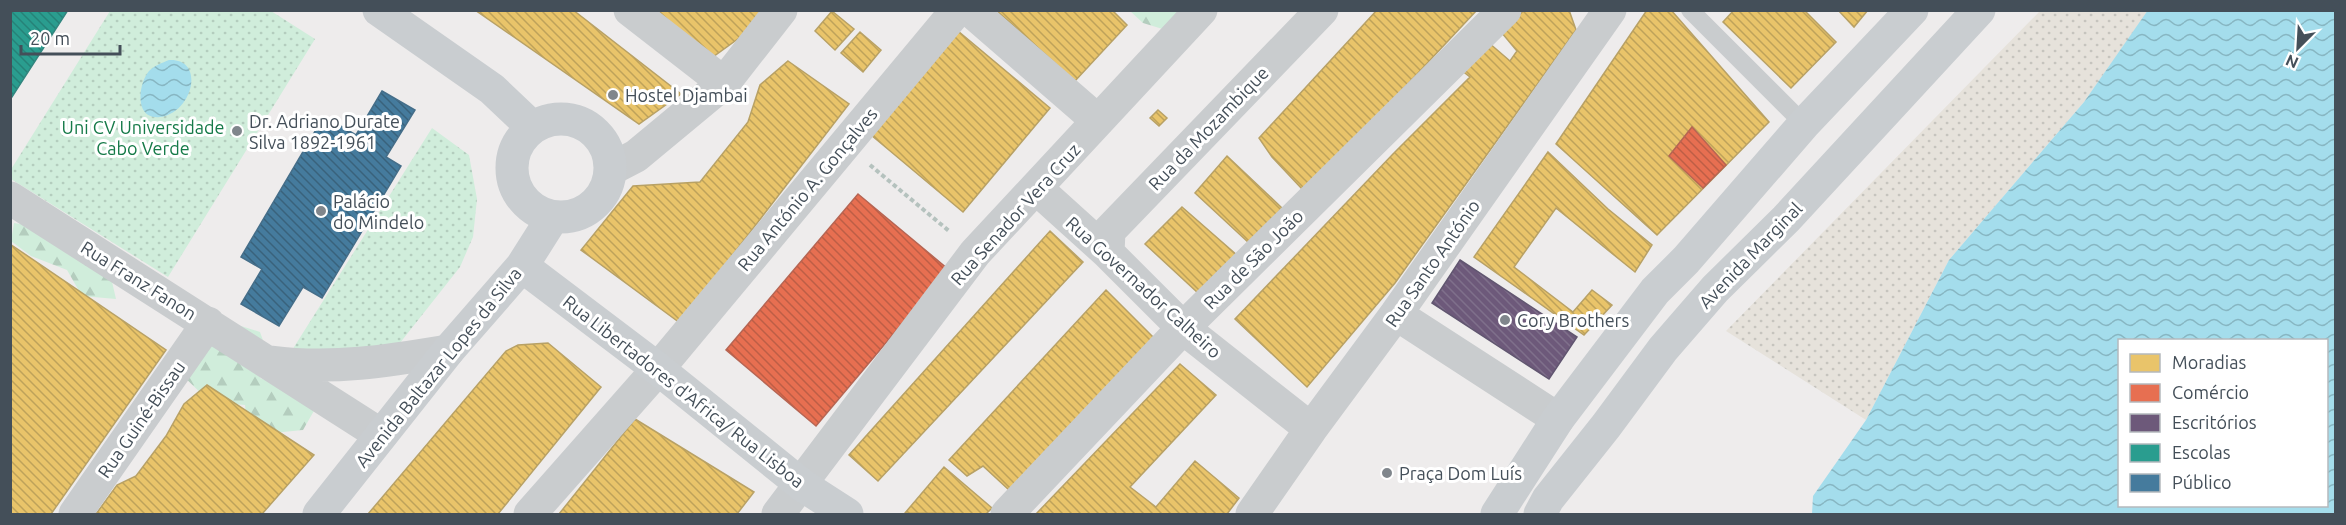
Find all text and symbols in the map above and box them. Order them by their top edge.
scale bar [21,18,120,56]
north arrow [2268,18,2328,78]
text: 20 m [30,28,70,48]
text: N [2283,51,2301,72]
street label: Rua da Mozambique [1144,62,1272,194]
place label: Hostel Djambai [625,85,748,105]
marker: Hostel Djambai [606,88,620,102]
street label: Rua António A. Gonçalves [733,104,881,274]
place label: Dr. Adriano Durate Silva 1892-1961 [249,111,400,152]
park label: Uni CV Universidade Cabo Verde [62,117,224,158]
marker: Dr. Adriano Durate Silva 1892-1961 [230,124,244,138]
street label: Rua Senador Vera Cruz [946,139,1084,289]
place label: Palácio do Mindelo [333,191,424,232]
street label: Rua Santo António [1381,196,1483,330]
street label: Avenida Marginal [1694,198,1806,312]
marker: Palácio do Mindelo [314,204,328,218]
street label: Rua de São João [1199,205,1307,313]
street label: Rua Governador Calheiro [1063,212,1225,362]
street label: Rua Franz Fanon [78,237,200,323]
street label: Avenida Baltazar Lopes da Silva [351,263,525,471]
street label: Rua Libertadores d'Africa/ Rua Lisboa [560,291,808,491]
place label: Cory Brothers [1517,310,1629,330]
marker: Cory Brothers [1498,313,1512,327]
legend [2118,339,2328,507]
text: Moradias [2172,352,2246,372]
street label: Rua Guiné-Bissau [93,357,189,481]
text: Comércio [2172,382,2249,402]
text: Escritórios [2172,412,2257,432]
text: Escolas [2172,442,2231,462]
place label: Praça Dom Luís [1399,463,1522,483]
marker: Praça Dom Luís [1380,466,1394,480]
text: Público [2172,472,2232,492]

